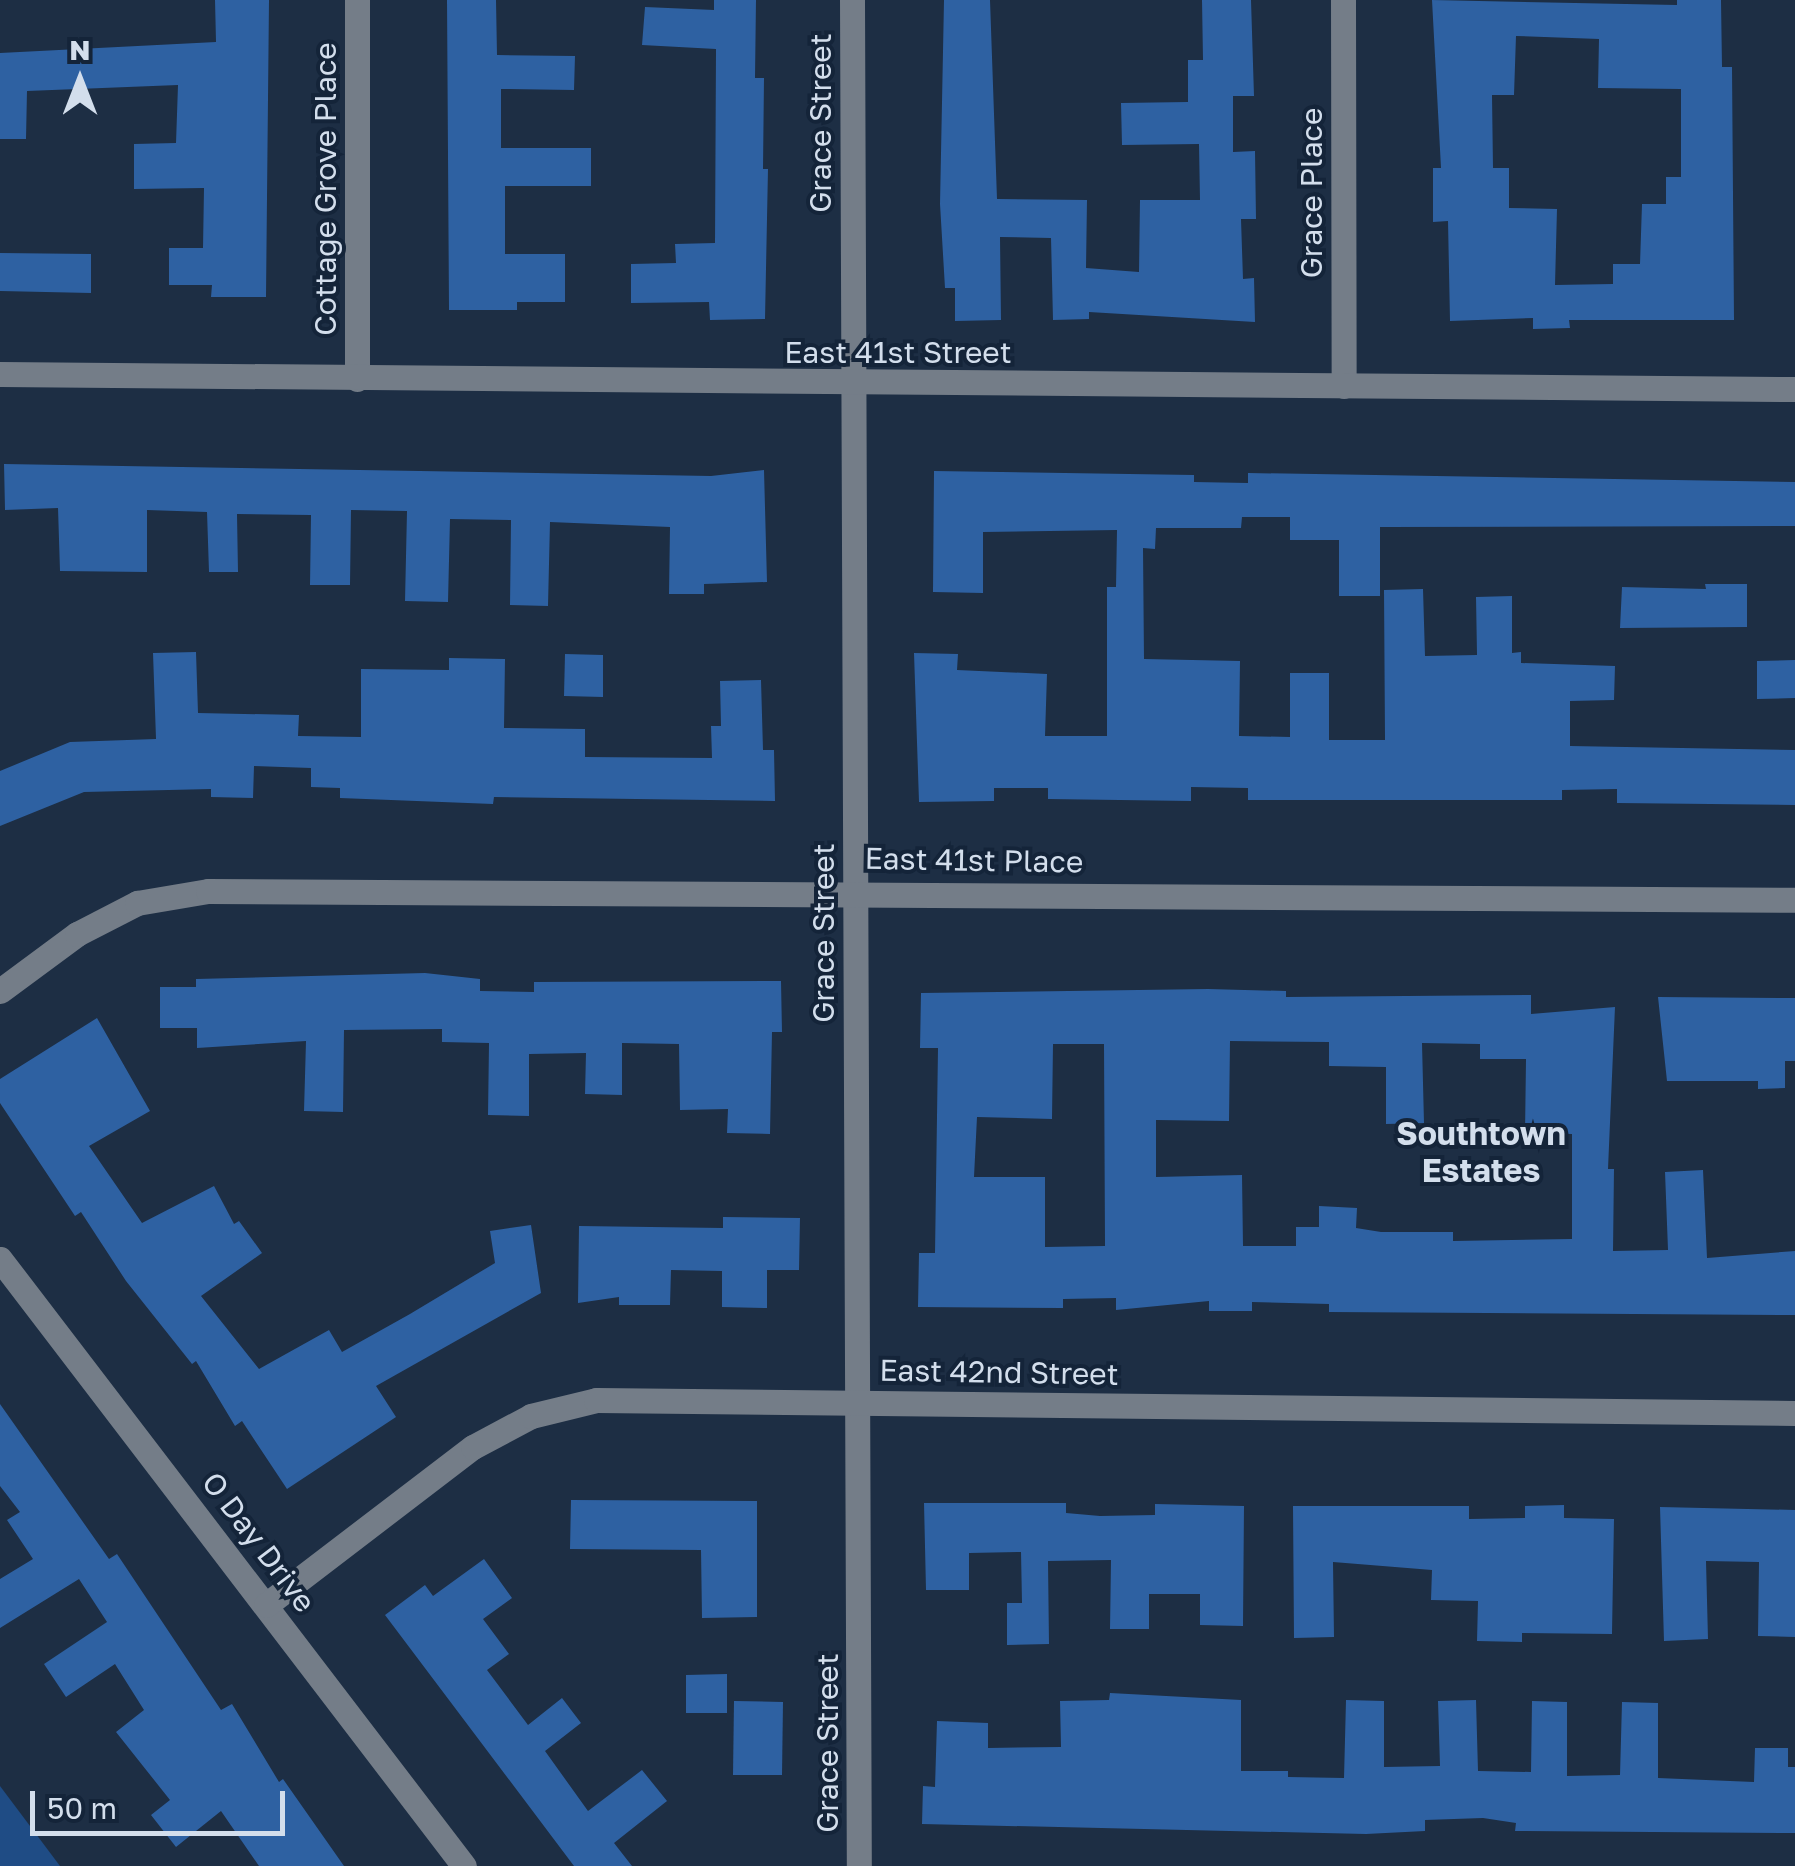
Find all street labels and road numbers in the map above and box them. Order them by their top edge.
street label: Grace Street [802,33,838,213]
street label: Cottage Grove Place [307,42,343,336]
street label: Grace Place [1293,108,1329,278]
street label: East 41st Street [784,334,1012,370]
street label: East 41st Place [864,840,1084,880]
street label: Grace Street [805,843,841,1023]
street label: East 42nd Street [879,1352,1119,1392]
street label: O Day Drive [195,1465,323,1619]
street label: Grace Street [809,1653,845,1833]

